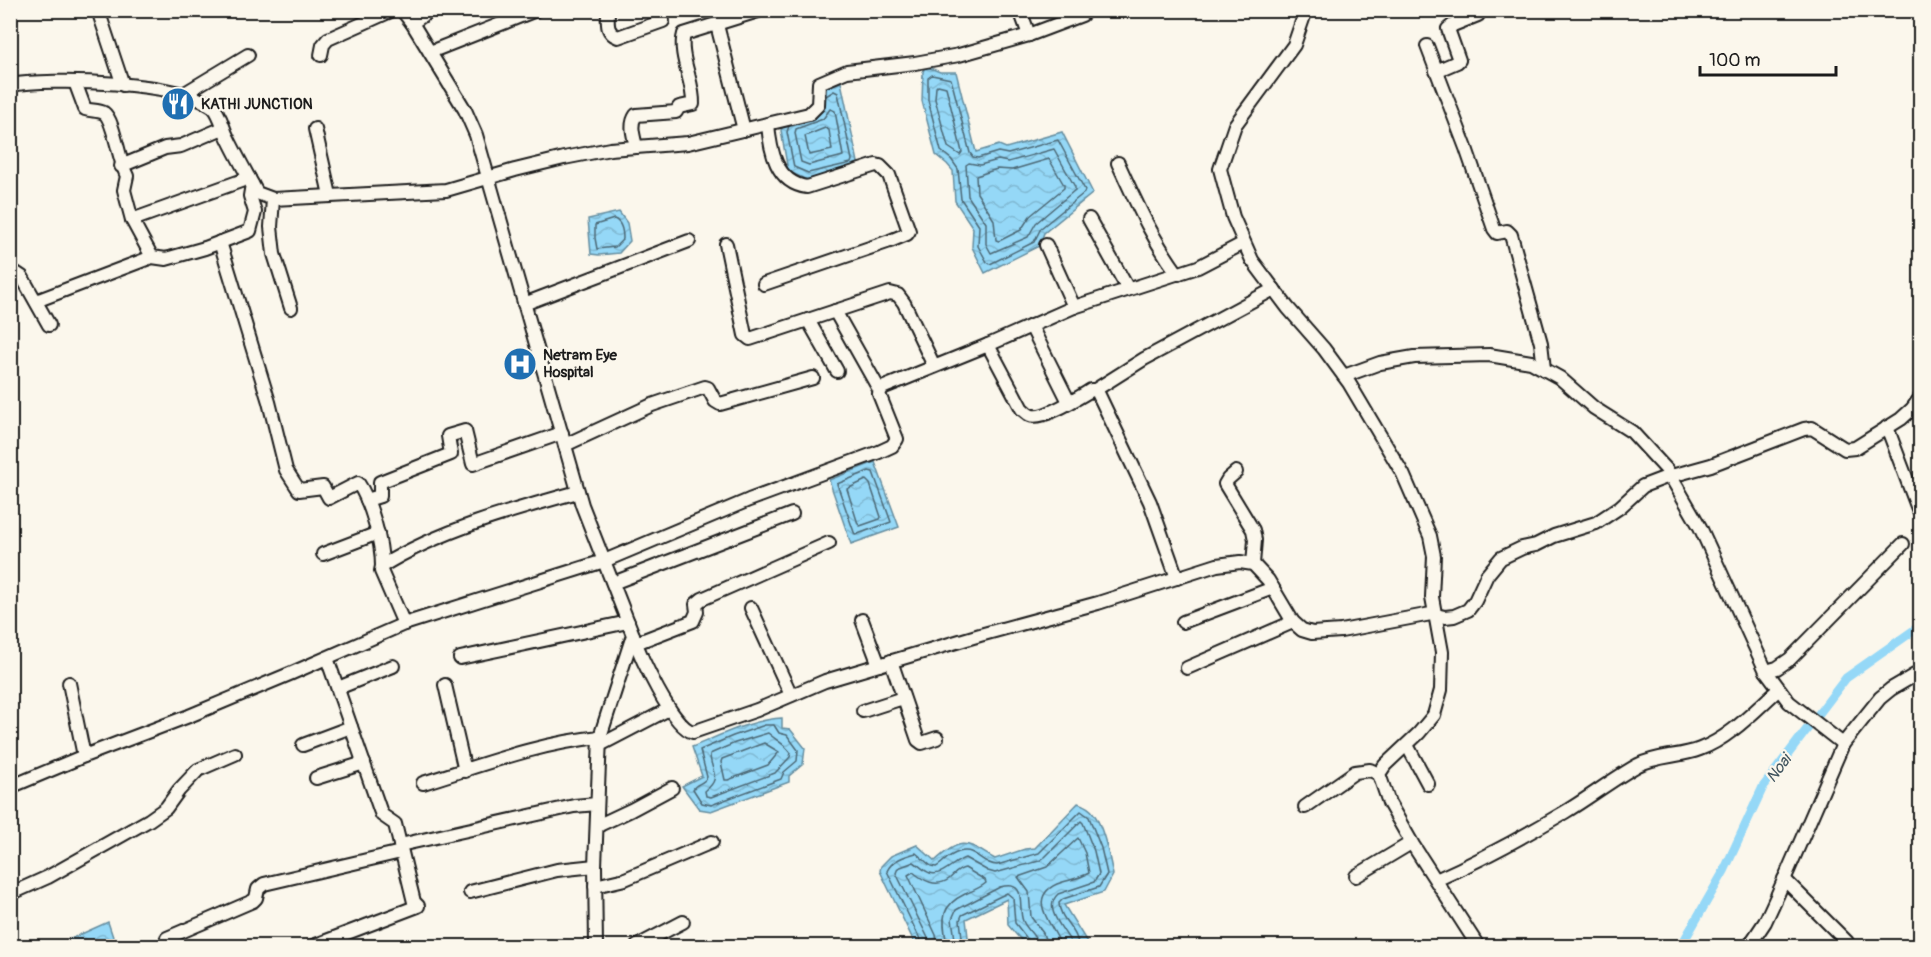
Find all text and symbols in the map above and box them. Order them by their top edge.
scale bar [1700,39,1836,77]
text: 100 m [1709,49,1761,72]
restaurant icon: KATHI JUNCTION [160,86,196,122]
place label: KATHI JUNCTION [201,95,313,114]
hospital icon: Netram Eye Hospital [502,346,538,382]
place label: Netram Eye Hospital [543,346,618,382]
water label: Noai [1762,749,1797,786]

